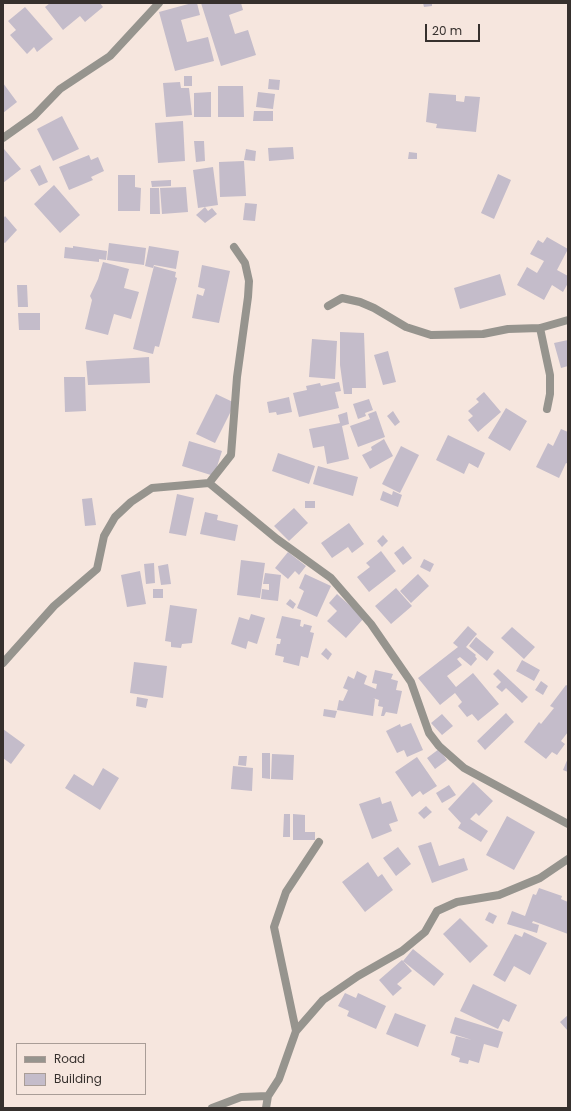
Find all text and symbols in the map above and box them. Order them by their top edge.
scale bar [427,16,482,42]
text: 20 m [432,22,462,39]
legend [16,1043,146,1095]
text: Road [54,1050,85,1067]
text: Building [54,1070,102,1087]

